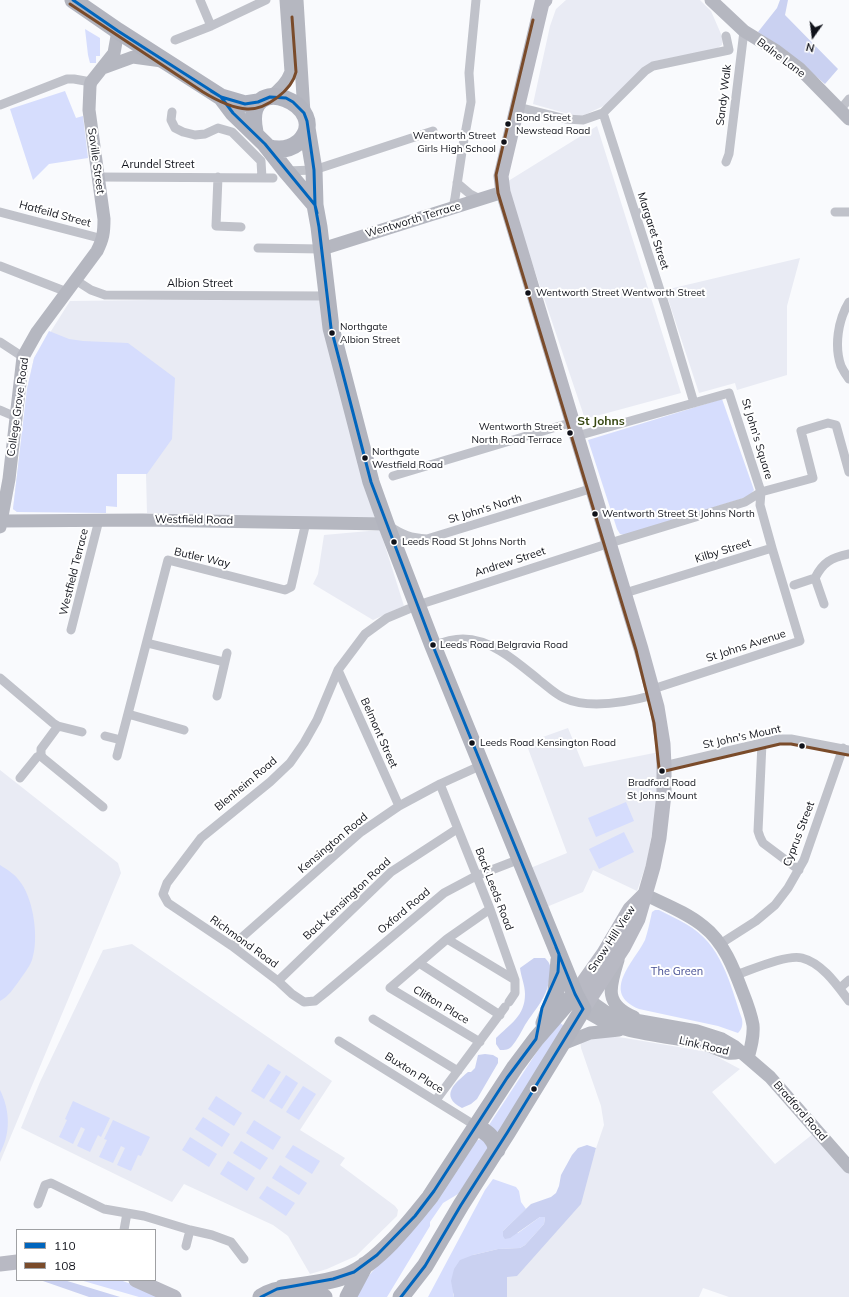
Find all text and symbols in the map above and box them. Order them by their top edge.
north arrow [793,16,833,56]
street label: Balne Lane [754,36,808,80]
text: N [804,40,816,55]
street label: Sandy Walk [714,64,734,126]
place label: Bond Street Newstead Road [516,112,590,136]
marker: Bond Street Newstead Road [503,119,513,129]
street label: Saville Street [85,127,107,195]
place label: Wentworth Street Girls High School [413,130,496,154]
marker: Wentworth Street Girls High School [499,137,509,147]
street label: Arundel Street [121,158,195,172]
street label: Margaret Street [634,191,672,271]
street label: Hatfeild Street [18,198,92,230]
street label: Wentworth Terrace [364,199,462,241]
street label: Albion Street [167,277,233,291]
place label: Wentworth Street Wentworth Street [536,287,705,299]
marker: Wentworth Street Wentworth Street [523,288,533,298]
place label: Northgate Albion Street [340,321,400,344]
marker: Northgate Albion Street [327,328,337,338]
street label: College Grove Road [5,357,31,457]
street label: St John's Square [738,397,776,481]
district label: St Johns [577,414,625,428]
place label: Wentworth Street North Road Terrace [472,421,562,444]
marker: Wentworth Street North Road Terrace [565,428,575,438]
place label: Northgate Westfield Road [372,446,443,470]
marker: Northgate Westfield Road [360,453,370,463]
street label: St John's North [447,492,523,526]
place label: Wentworth Street St Johns North [602,508,755,520]
marker: Wentworth Street St Johns North [590,509,600,519]
street label: Westfield Road [155,513,233,527]
street label: Westfield Terrace [57,527,91,617]
place label: Leeds Road St Johns North [402,536,526,548]
street label: Kilby Street [693,536,753,566]
marker: Leeds Road St Johns North [389,537,399,547]
street label: Andrew Street [473,544,547,580]
street label: Butler Way [173,545,231,571]
street label: St Johns Avenue [704,627,788,665]
place label: Leeds Road Belgravia Road [440,639,568,651]
marker: Leeds Road Belgravia Road [428,640,438,650]
street label: Belmont Street [358,696,400,770]
street label: St John's Mount [702,722,782,752]
place label: Leeds Road Kensington Road [480,737,616,749]
marker: Leeds Road Kensington Road [467,738,477,748]
unlabelled marker [797,741,807,751]
street label: Blenheim Road [212,754,280,814]
marker: Bradford Road St Johns Mount [657,766,667,776]
place label: Bradford Road St Johns Mount [627,777,697,800]
street label: Cyprus Street [781,800,817,868]
street label: Kensington Road [296,810,370,876]
street label: Back Leeds Road [472,846,516,932]
street label: Back Kensington Road [300,855,394,943]
street label: Oxford Road [375,885,433,937]
street label: Snow Hill View [586,903,638,975]
street label: Richmond Road [207,913,281,971]
park label: The Green [651,965,703,979]
street label: Clifton Place [410,983,472,1027]
street label: Link Road [678,1034,730,1058]
street label: Buxton Place [382,1050,446,1096]
street label: Bradford Road [770,1078,830,1144]
unlabelled marker [529,1084,539,1094]
legend [16,1229,156,1281]
text: 110 [54,1238,76,1253]
text: 108 [54,1258,76,1273]

